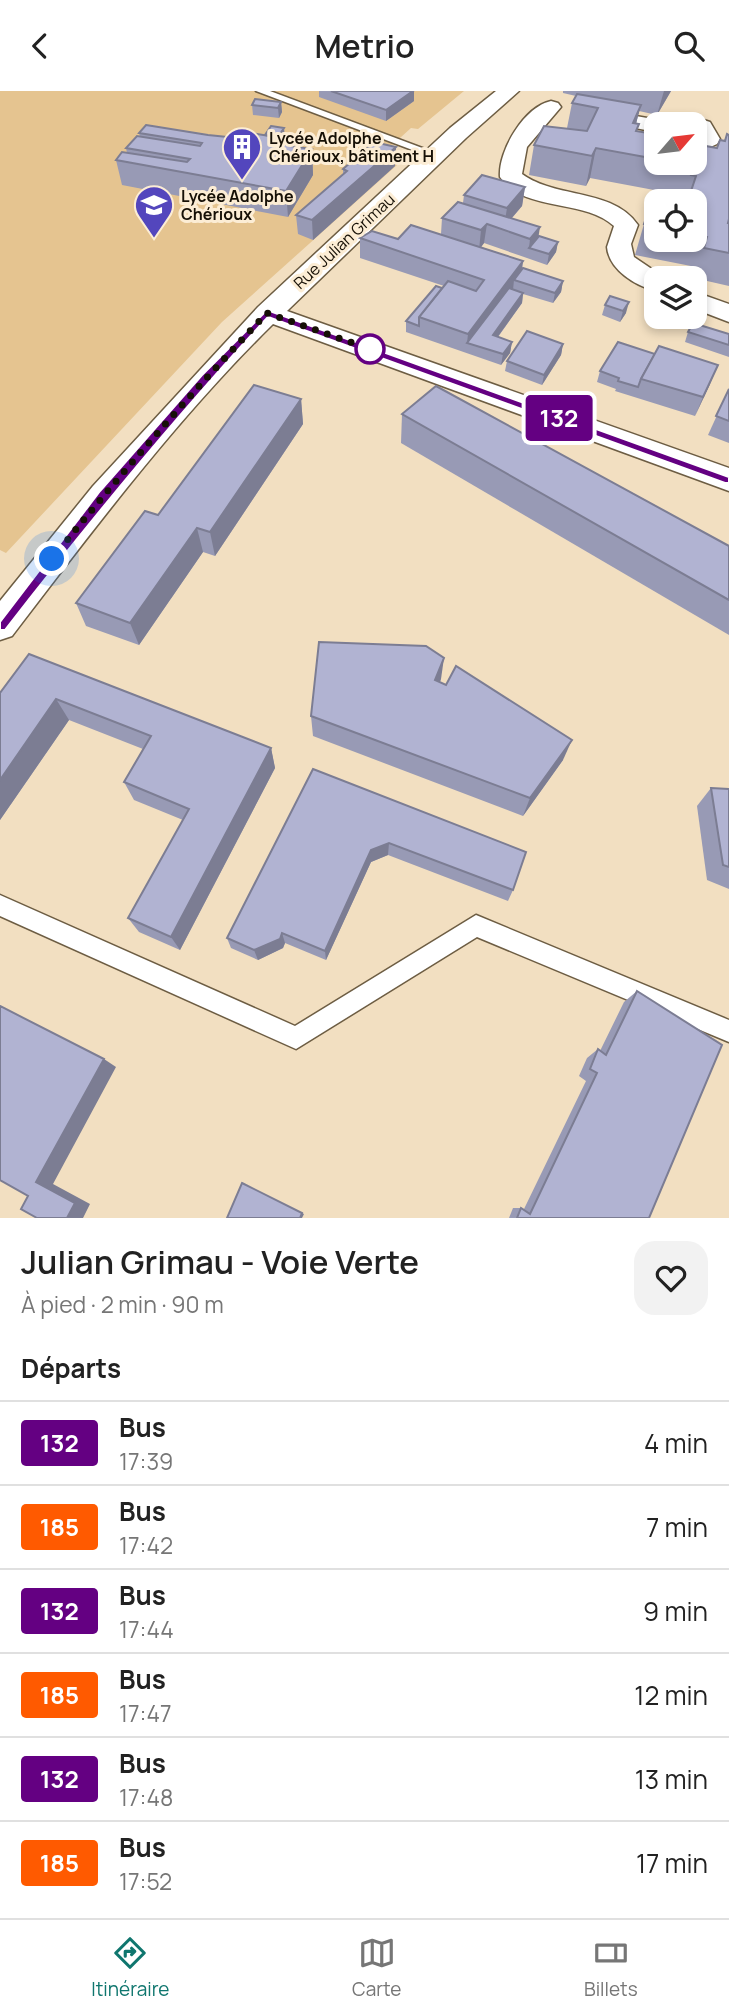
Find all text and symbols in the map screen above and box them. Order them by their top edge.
text: Metrio [314,24,415,68]
icon: back [21,27,59,65]
icon: search [670,27,708,65]
north arrow [644,112,707,175]
map controls [644,112,707,329]
building icon: Lycée Adolphe Chérioux, bâtiment H [221,126,263,181]
place label: Lycée Adolphe Chérioux, bâtiment H [269,127,434,167]
school or university icon: Lycée Adolphe Chérioux [133,184,175,239]
place label: Lycée Adolphe Chérioux [181,185,294,225]
street label: Rue Julian Grimau [289,188,399,294]
button: locate [644,189,707,252]
button: layers [644,266,707,329]
unlabelled marker [355,334,385,364]
line badge: 132 [519,395,599,441]
text: 132 [540,401,578,434]
your location [34,541,69,576]
text: Julian Grimau - Voie Verte [21,1239,419,1284]
button: heart [634,1241,708,1315]
text: À pied · 2 min · 90 m [21,1288,224,1320]
text: Départs [21,1350,121,1386]
text: Bus [119,1409,166,1445]
text: 4 min [644,1425,708,1461]
text: 132 [40,1426,79,1459]
text: 17:39 [119,1445,173,1477]
text: Bus [119,1493,166,1529]
text: 7 min [646,1509,708,1545]
text: 185 [40,1510,79,1543]
text: 17:42 [119,1529,173,1561]
text: Bus [119,1577,166,1613]
text: 9 min [643,1593,708,1629]
text: 132 [40,1594,79,1627]
text: 17:44 [119,1613,174,1645]
text: Bus [119,1661,166,1697]
text: 12 min [634,1677,708,1713]
text: 185 [40,1678,79,1711]
text: 17:47 [119,1697,172,1729]
text: Bus [119,1745,166,1781]
text: 13 min [635,1761,708,1797]
text: 132 [40,1762,79,1795]
text: 17:48 [119,1781,173,1813]
text: Bus [119,1829,166,1865]
text: 17 min [636,1845,708,1881]
text: 185 [40,1846,79,1879]
text: 17:52 [119,1865,172,1897]
tab: Itinéraire [91,1934,169,2002]
tab: Carte [352,1934,401,2002]
tab: Billets [584,1934,638,2002]

